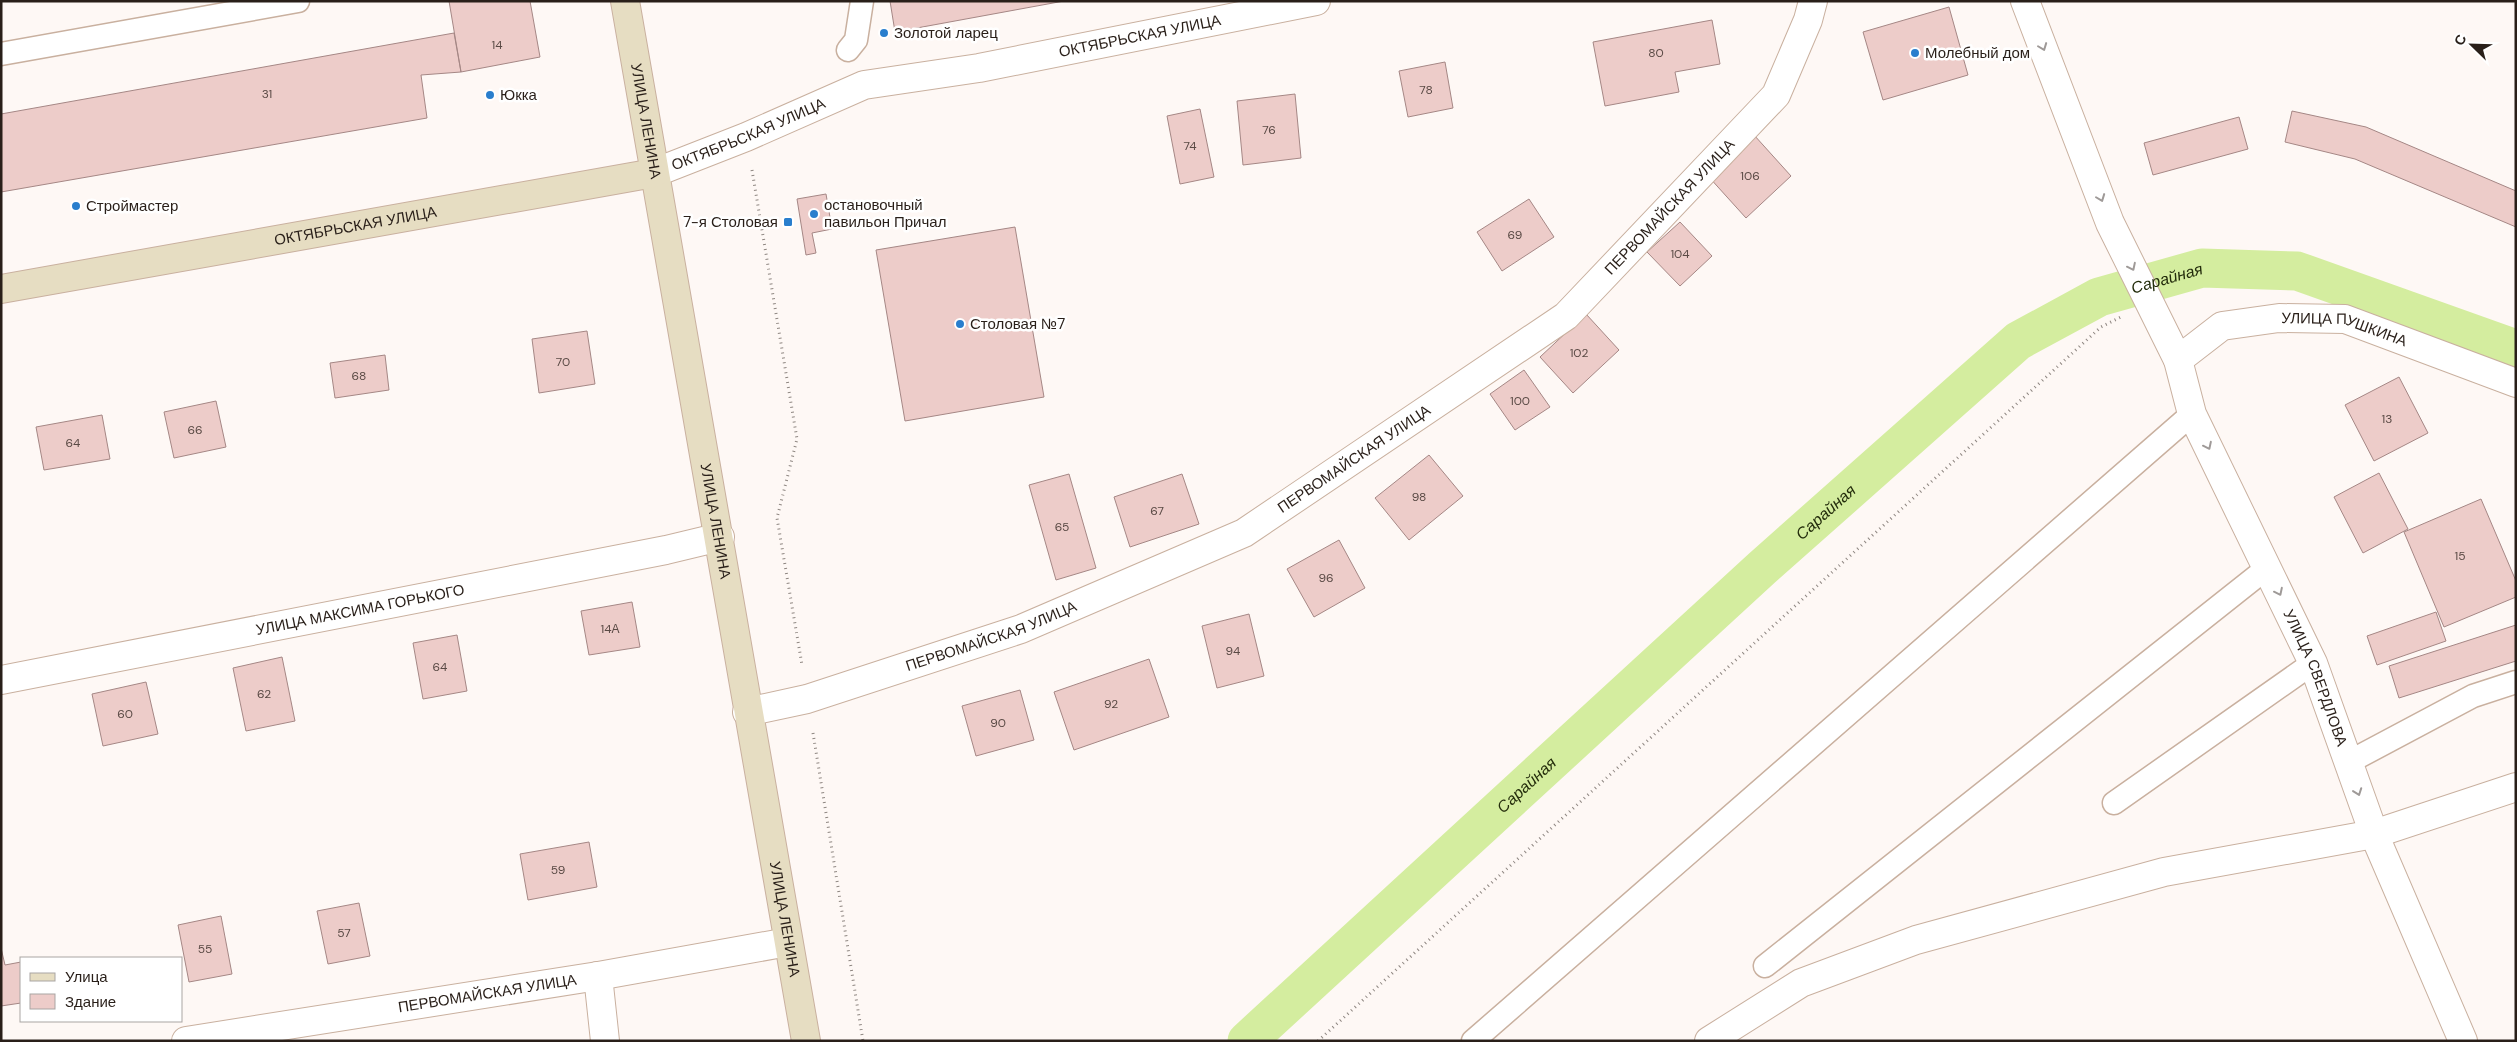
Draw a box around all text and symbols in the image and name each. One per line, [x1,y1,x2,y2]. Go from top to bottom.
street label: ОКТЯБРЬСКАЯ УЛИЦА [1057,10,1223,62]
north arrow [2447,20,2497,70]
place label: Золотой ларец [894,23,998,43]
marker: Золотой ларец [878,27,890,39]
text: С [2450,32,2470,48]
house number: 14 [491,37,503,53]
one-way arrow [2036,42,2047,51]
place label: Молебный дом [1925,43,2030,63]
house number: 80 [1648,45,1664,61]
marker: Молебный дом [1909,47,1921,59]
street label: УЛИЦА ЛЕНИНА [626,62,666,181]
house number: 78 [1419,82,1433,98]
place label: Юкка [500,85,538,105]
house number: 31 [262,86,272,102]
marker: Юкка [484,89,496,101]
street label: ОКТЯБРЬСКАЯ УЛИЦА [669,93,828,175]
house number: 76 [1262,122,1276,138]
street label: ПЕРВОМАЙСКАЯ УЛИЦА [1600,135,1739,279]
house number: 74 [1184,138,1196,154]
house number: 106 [1740,168,1760,184]
one-way arrow [2095,193,2105,202]
place label: остановочный павильон Причал [824,195,946,232]
place label: Строймастер [86,196,178,216]
marker: Строймастер [70,200,82,212]
street label: ОКТЯБРЬСКАЯ УЛИЦА [273,202,438,250]
marker: остановочный павильон Причал [808,208,820,220]
place label: 7-я Столовая [683,212,778,232]
marker: 7-я Столовая [782,216,794,228]
house number: 69 [1508,227,1522,243]
house number: 104 [1670,246,1690,262]
water label: Сарайная [2129,258,2206,298]
one-way arrow [2126,262,2136,271]
street label: УЛИЦА ПУШКИНА [2281,308,2410,351]
place label: Столовая №7 [970,314,1065,334]
marker: Столовая №7 [954,318,966,330]
house number: 102 [1570,345,1588,361]
house number: 70 [556,354,570,370]
house number: 68 [352,368,366,384]
house number: 100 [1510,393,1530,409]
street label: ПЕРВОМАЙСКАЯ УЛИЦА [1274,400,1434,518]
house number: 13 [2382,411,2392,427]
house number: 66 [187,422,203,438]
house number: 64 [66,435,80,451]
one-way arrow [2202,441,2212,450]
street label: УЛИЦА ЛЕНИНА [696,462,735,581]
water label: Сарайная [1791,480,1861,544]
house number: 98 [1412,489,1426,505]
house number: 67 [1150,503,1164,519]
house number: 65 [1055,519,1069,535]
house number: 15 [2454,548,2466,564]
house number: 96 [1318,570,1334,586]
street label: УЛИЦА МАКСИМА ГОРЬКОГО [254,580,466,640]
one-way arrow [2272,587,2283,596]
street label: ПЕРВОМАЙСКАЯ УЛИЦА [903,596,1080,676]
street label: УЛИЦА СВЕРДЛОВА [2279,606,2352,749]
house number: 14А [600,621,620,637]
house number: 94 [1226,643,1240,659]
house number: 64 [433,659,447,675]
house number: 62 [257,686,271,702]
house number: 92 [1104,696,1118,712]
house number: 60 [117,706,133,722]
house number: 90 [990,715,1006,731]
water label: Сарайная [1492,752,1561,818]
one-way arrow [2352,787,2362,795]
street label: УЛИЦА ЛЕНИНА [765,860,805,979]
house number: 59 [551,862,565,878]
house number: 57 [337,925,351,941]
house number: 55 [198,941,212,957]
legend [20,957,182,1022]
text: Улица [65,967,108,987]
street label: ПЕРВОМАЙСКАЯ УЛИЦА [397,970,578,1017]
text: Здание [65,992,116,1012]

